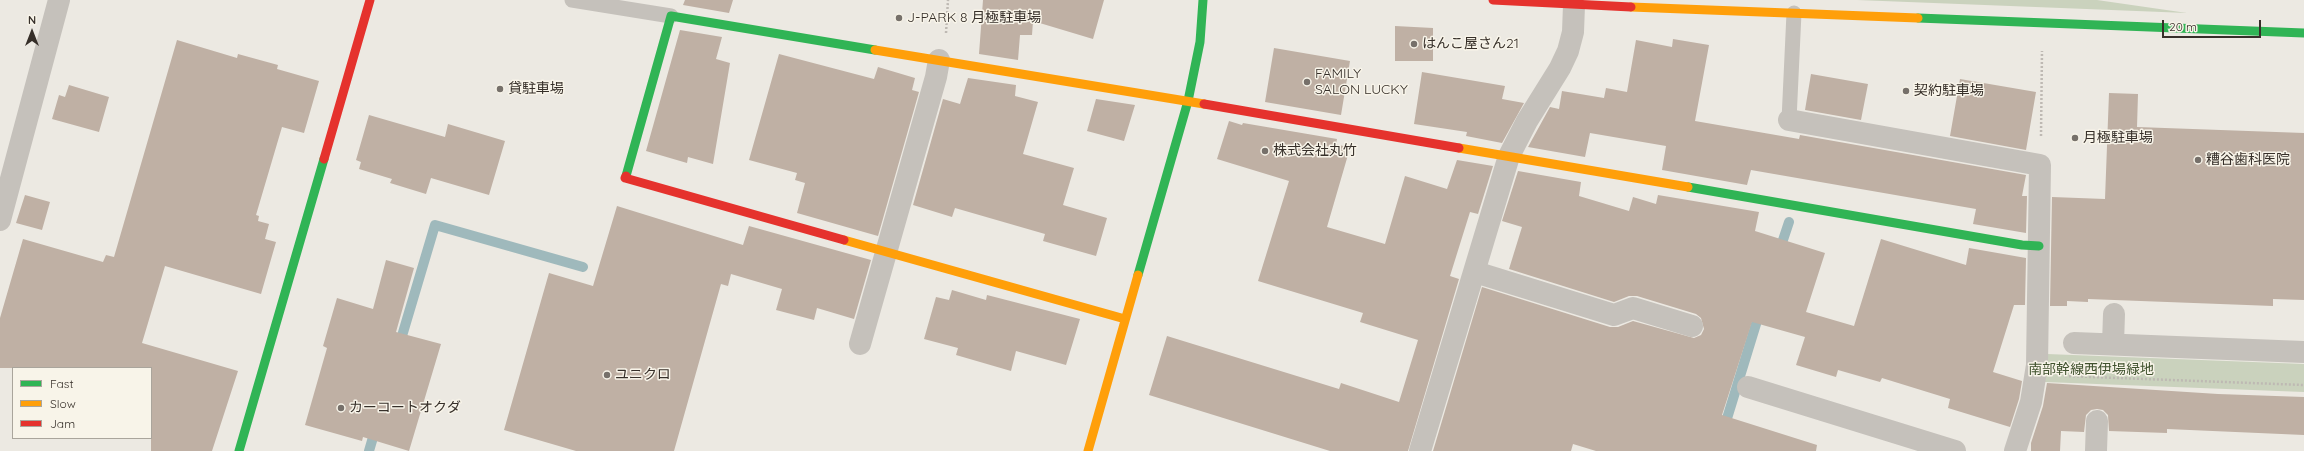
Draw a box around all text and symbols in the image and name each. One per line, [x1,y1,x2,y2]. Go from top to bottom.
place label: J-PARK 8 月極駐車場 [907,10,1041,26]
north arrow [12,12,52,52]
scale bar [2164,12,2263,38]
text: N [28,13,36,27]
marker: J-PARK 8 月極駐車場 [894,13,904,23]
text: 20 m [2169,19,2197,34]
place label: はんこ屋さん21 [1422,36,1519,52]
marker: はんこ屋さん21 [1409,39,1419,49]
place label: FAMILY SALON LUCKY [1315,66,1408,98]
marker: FAMILY SALON LUCKY [1302,77,1312,87]
place label: 貸駐車場 [508,81,564,97]
place label: 契約駐車場 [1914,83,1984,99]
marker: 貸駐車場 [495,84,505,94]
marker: 契約駐車場 [1901,86,1911,96]
place label: 月極駐車場 [2083,130,2153,146]
marker: 月極駐車場 [2070,133,2080,143]
place label: 株式会社丸竹 [1273,143,1357,159]
marker: 株式会社丸竹 [1260,146,1270,156]
place label: 糟谷歯科医院 [2206,152,2290,168]
marker: 糟谷歯科医院 [2193,155,2203,165]
park label: 南部幹線西伊場緑地 [2028,362,2154,378]
legend [12,367,152,439]
place label: ユニクロ [615,367,671,383]
marker: ユニクロ [602,370,612,380]
text: Fast [50,376,74,391]
text: Slow [50,396,76,411]
place label: カーコートオクダ [349,400,461,416]
marker: カーコートオクダ [336,403,346,413]
text: Jam [50,416,75,431]

